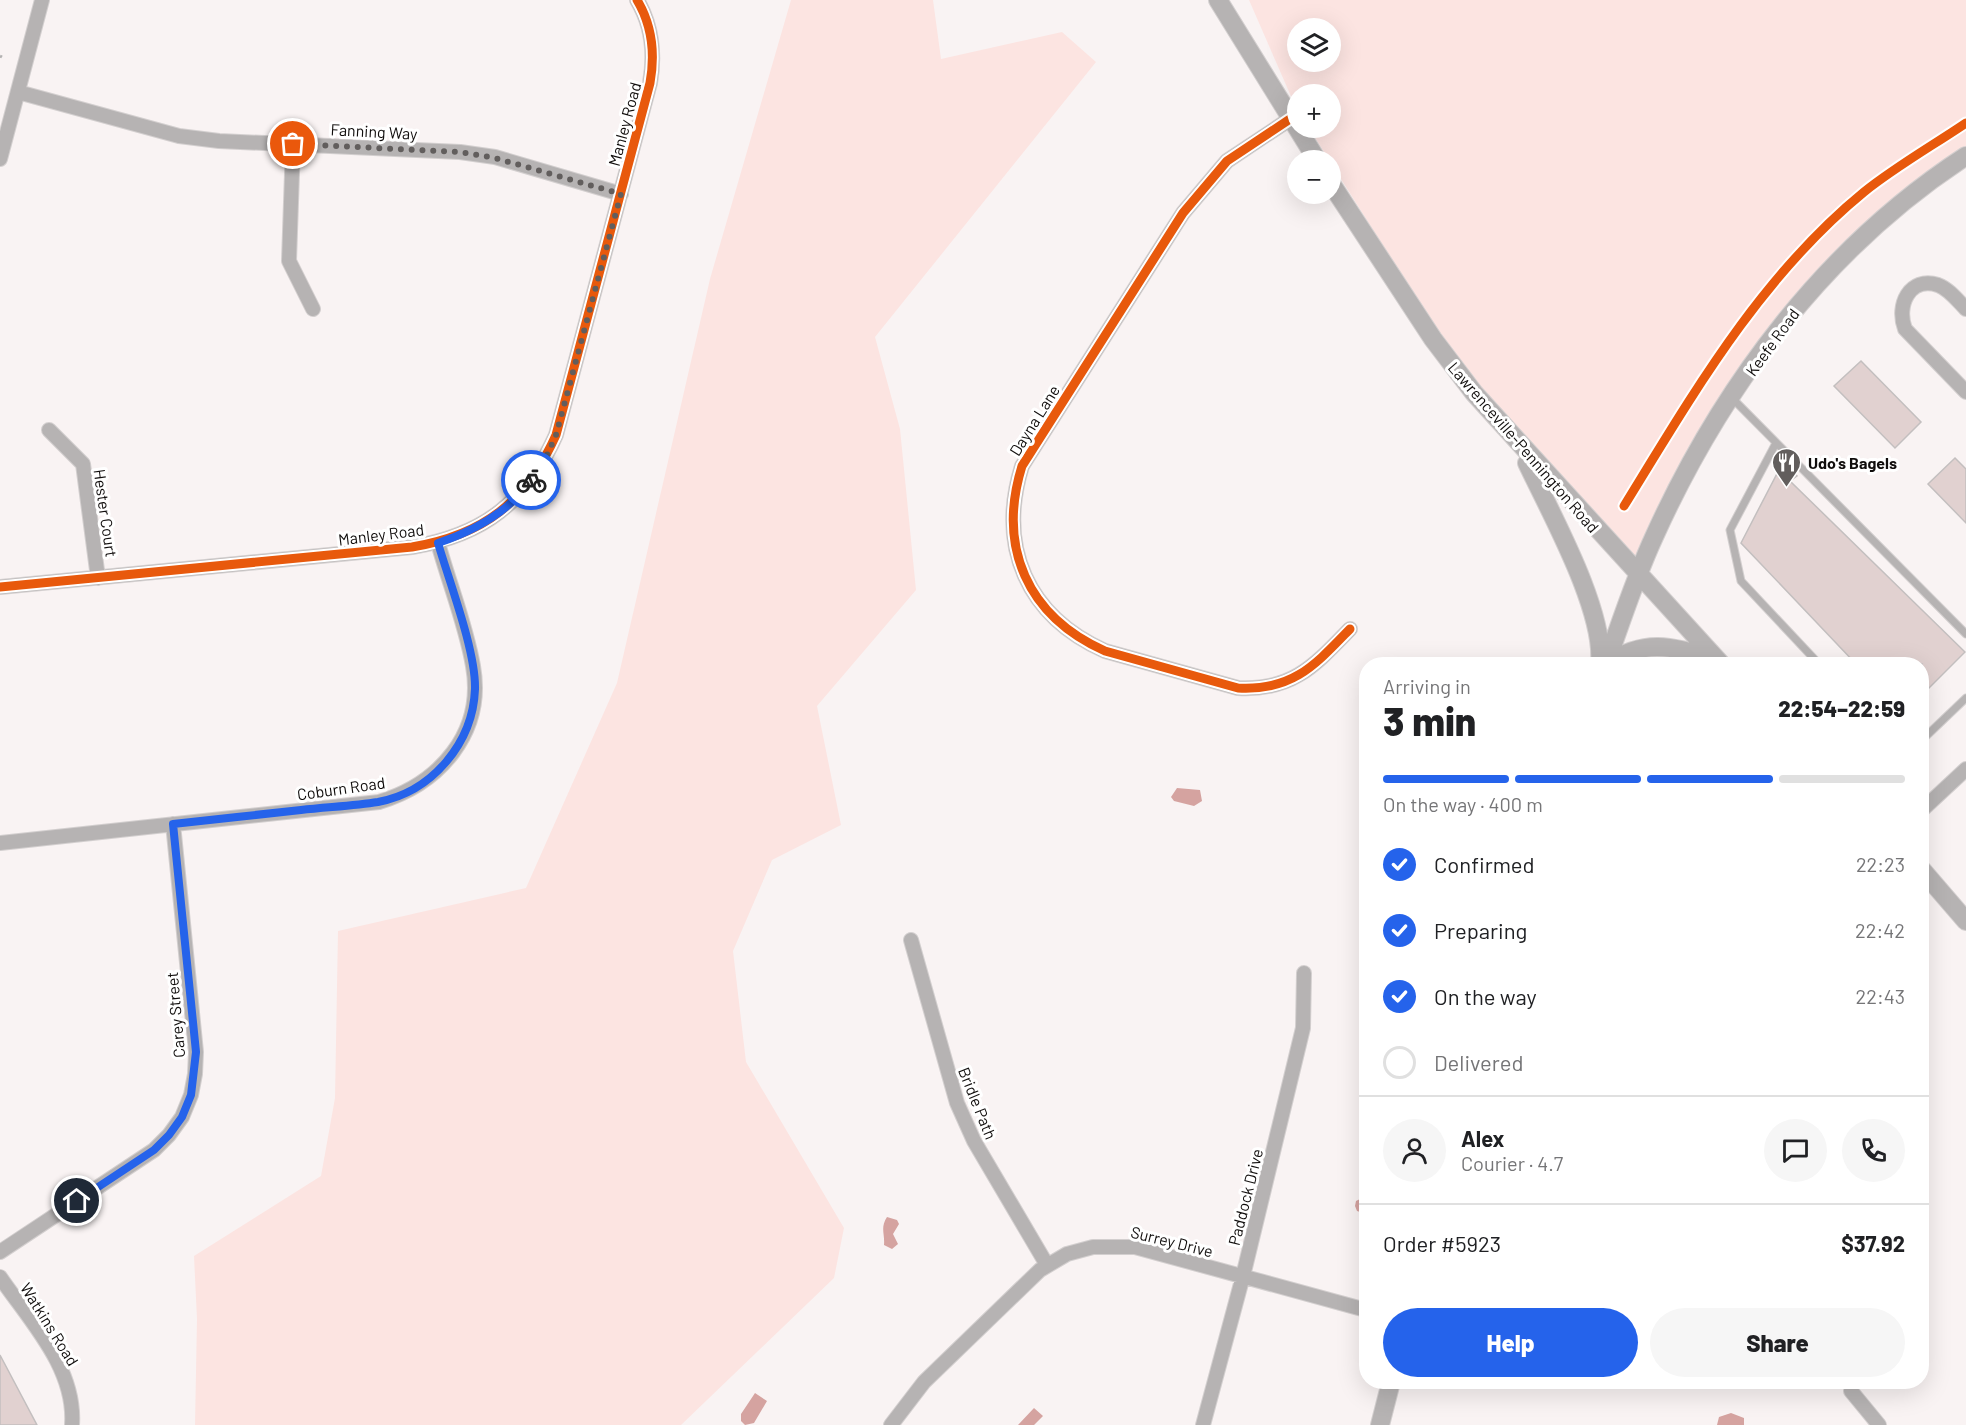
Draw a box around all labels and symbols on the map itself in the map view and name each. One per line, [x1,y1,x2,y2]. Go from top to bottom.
street label: Manley Road [604,80,644,168]
pin [267,118,318,169]
street label: Fanning Way [330,119,419,143]
street label: Keefe Road [1741,305,1803,379]
street label: Lawrenceville-Pennington Road [1445,358,1603,536]
street label: Dayna Lane [1005,381,1063,459]
restaurant icon: Udo's Bagels [1771,446,1803,488]
courier [501,450,561,510]
place label: Udo's Bagels [1808,453,1897,472]
street label: Hester Court [90,468,122,558]
street label: Manley Road [337,519,425,549]
street label: Coburn Road [296,772,386,804]
street label: Carey Street [162,971,188,1059]
street label: Bridle Path [955,1064,1001,1142]
street label: Paddock Drive [1224,1147,1266,1247]
pin [51,1175,102,1226]
street label: Surrey Drive [1129,1222,1215,1260]
street label: Watkins Road [17,1279,83,1369]

